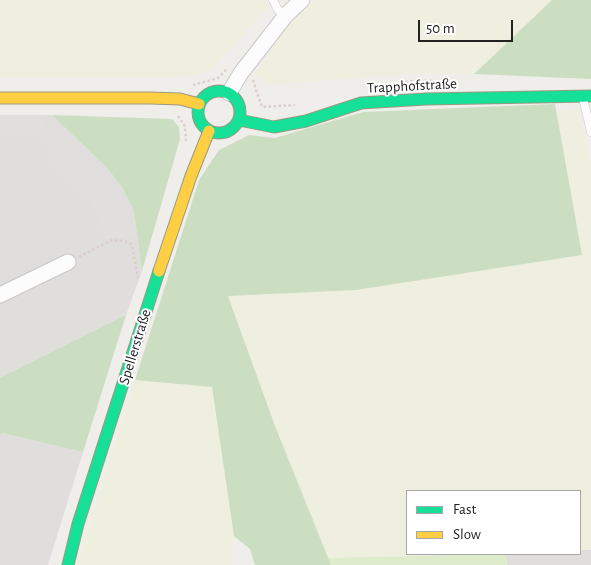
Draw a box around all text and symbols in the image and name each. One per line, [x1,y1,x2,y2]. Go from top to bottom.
scale bar [421,10,516,42]
text: 50 m [426,21,455,36]
street label: Trapphofstraße [367,75,457,97]
street label: Spellerstraße [115,307,155,387]
legend [406,490,581,555]
text: Fast [453,502,476,517]
text: Slow [453,527,481,542]

